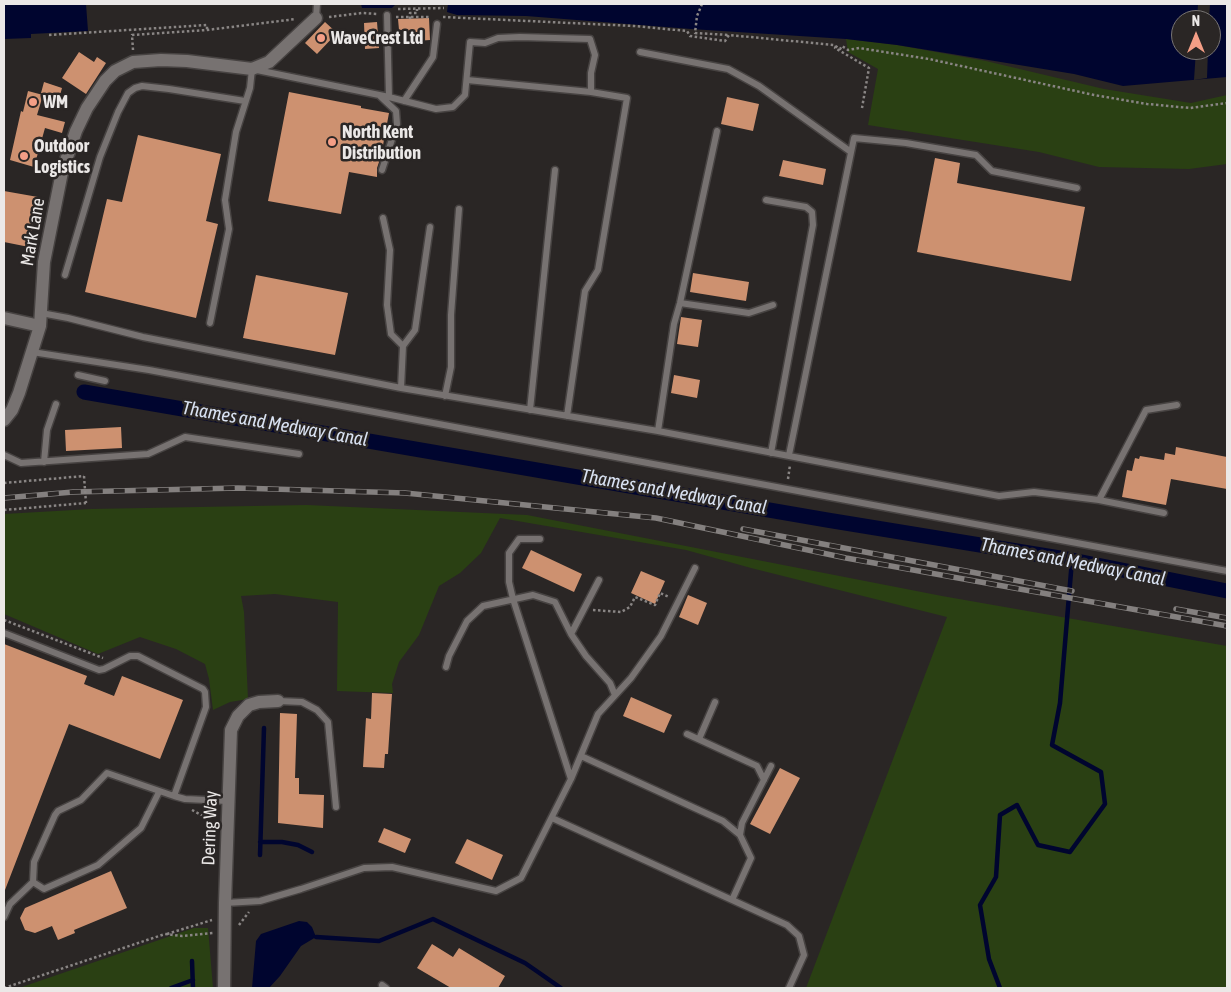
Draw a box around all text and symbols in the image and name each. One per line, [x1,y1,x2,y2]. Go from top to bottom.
north arrow [1171,10,1221,60]
text: N [1192,13,1200,29]
place label: WaveCrest Ltd [331,27,423,49]
marker: WaveCrest Ltd [315,32,327,44]
place label: WM [43,91,68,113]
marker: WM [27,96,39,108]
place label: North Kent Distribution [342,121,421,163]
place label: Outdoor Logistics [34,135,90,178]
marker: North Kent Distribution [326,136,338,148]
marker: Outdoor Logistics [18,150,30,162]
street label: Mark Lane [16,196,50,268]
water label: Thames and Medway Canal [180,396,370,452]
water label: Thames and Medway Canal [579,464,769,520]
water label: Thames and Medway Canal [978,533,1168,591]
street label: Dering Way [198,790,222,866]

